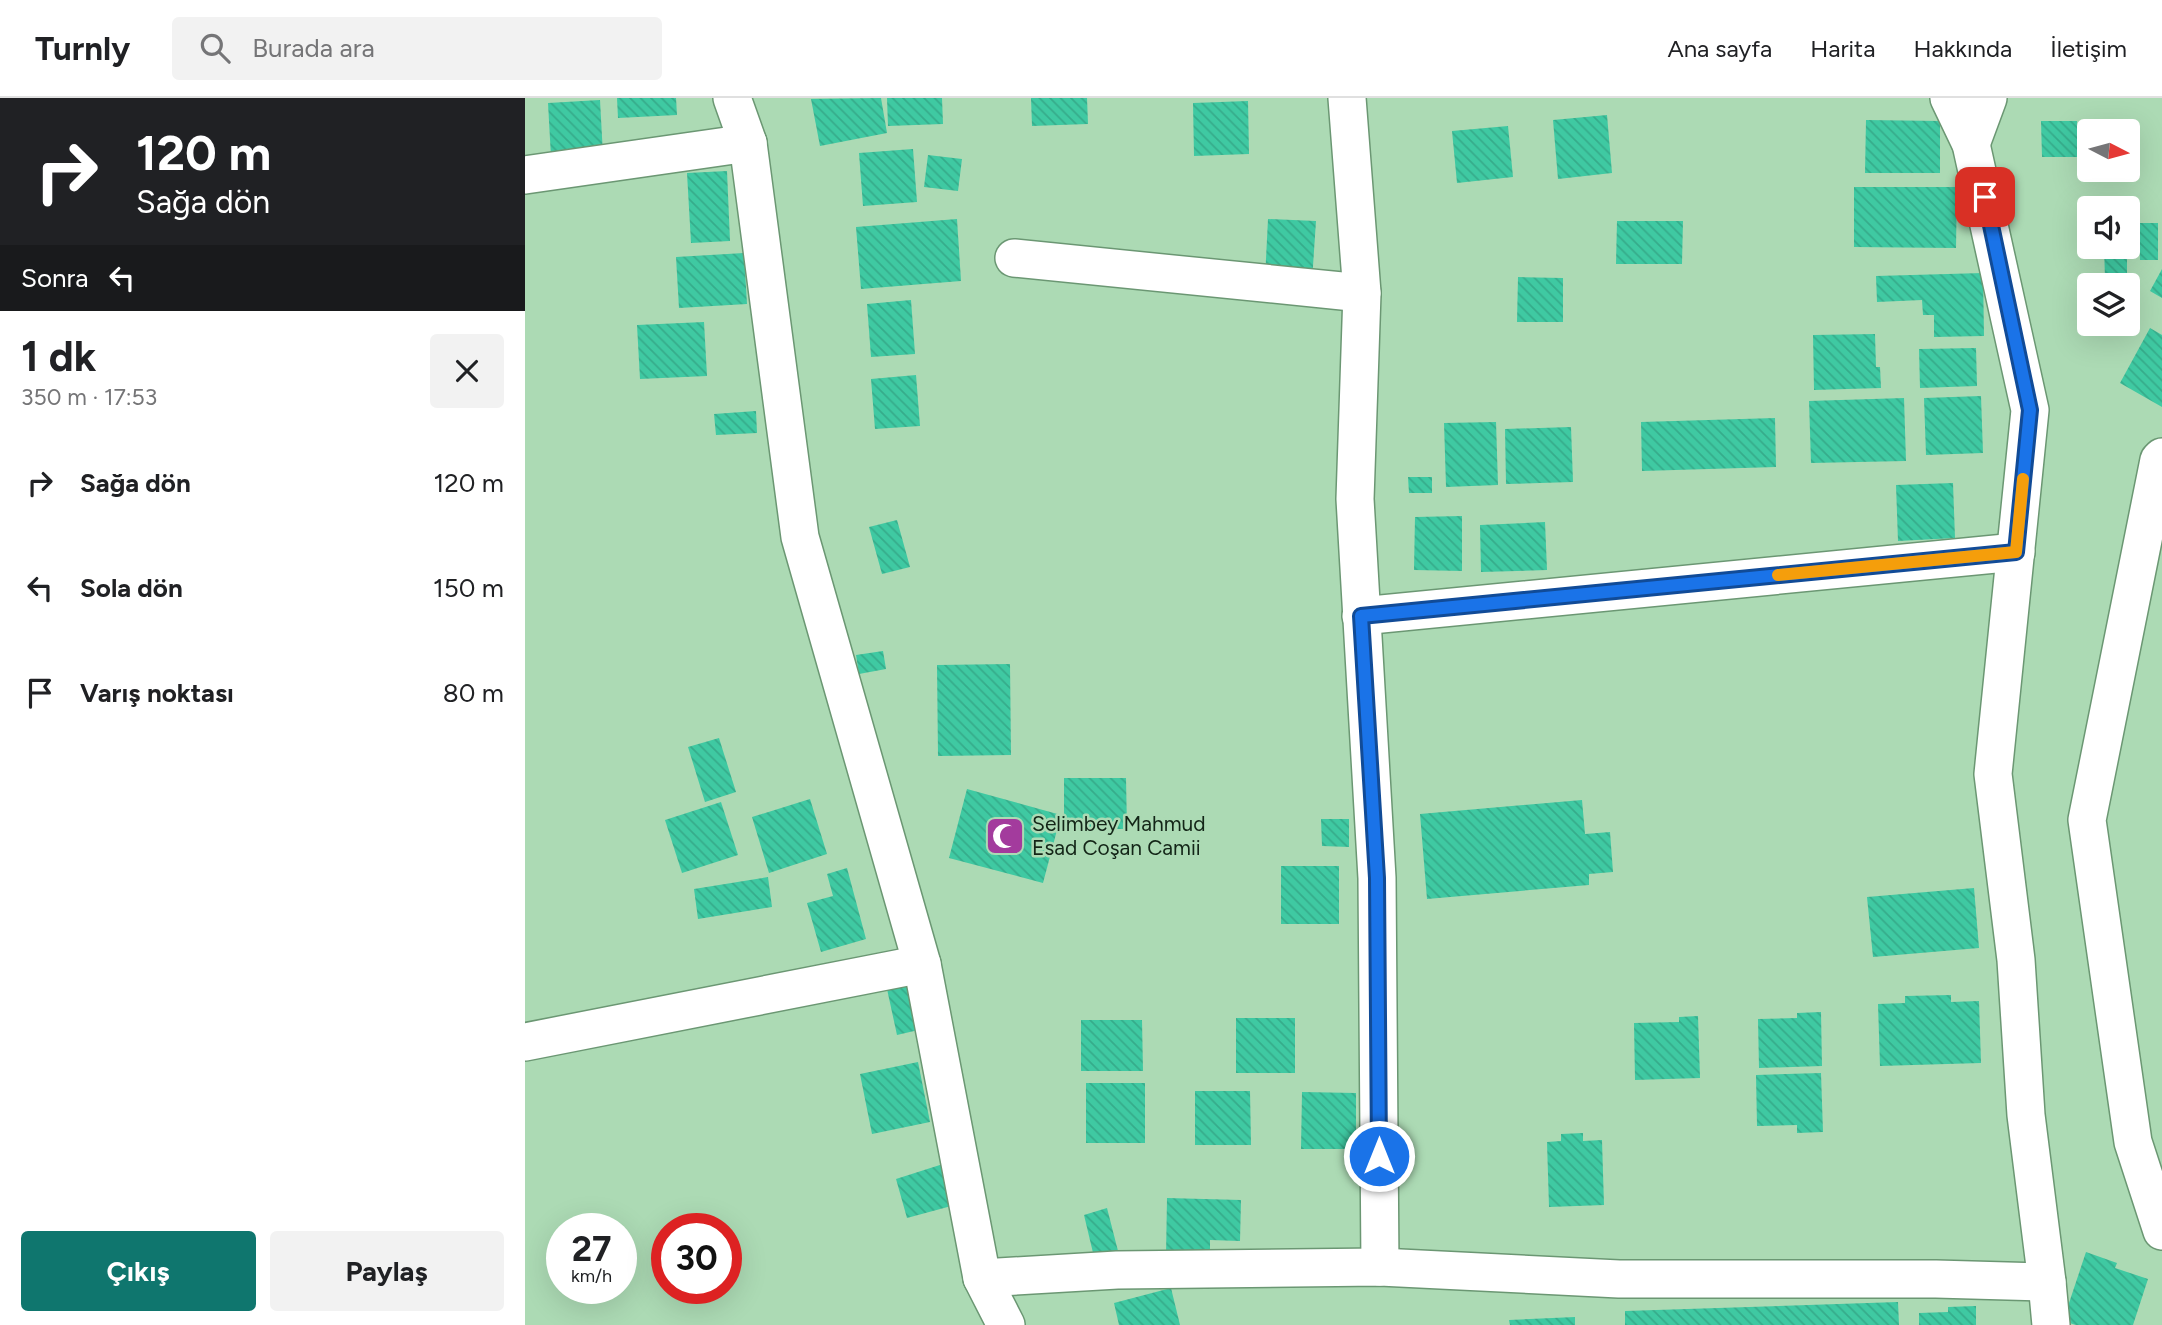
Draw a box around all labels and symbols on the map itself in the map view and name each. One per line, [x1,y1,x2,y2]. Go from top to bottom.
north arrow [2077,119,2140,182]
pin [1955,167,2015,227]
place label: Selimbey Mahmud Esad Coşan Camii [1032,811,1206,860]
mosque icon: Selimbey Mahmud Esad Coşan Camii [984,815,1026,857]
position arrow [1342,1119,1416,1193]
speed limit sign: 30 [651,1213,742,1304]

